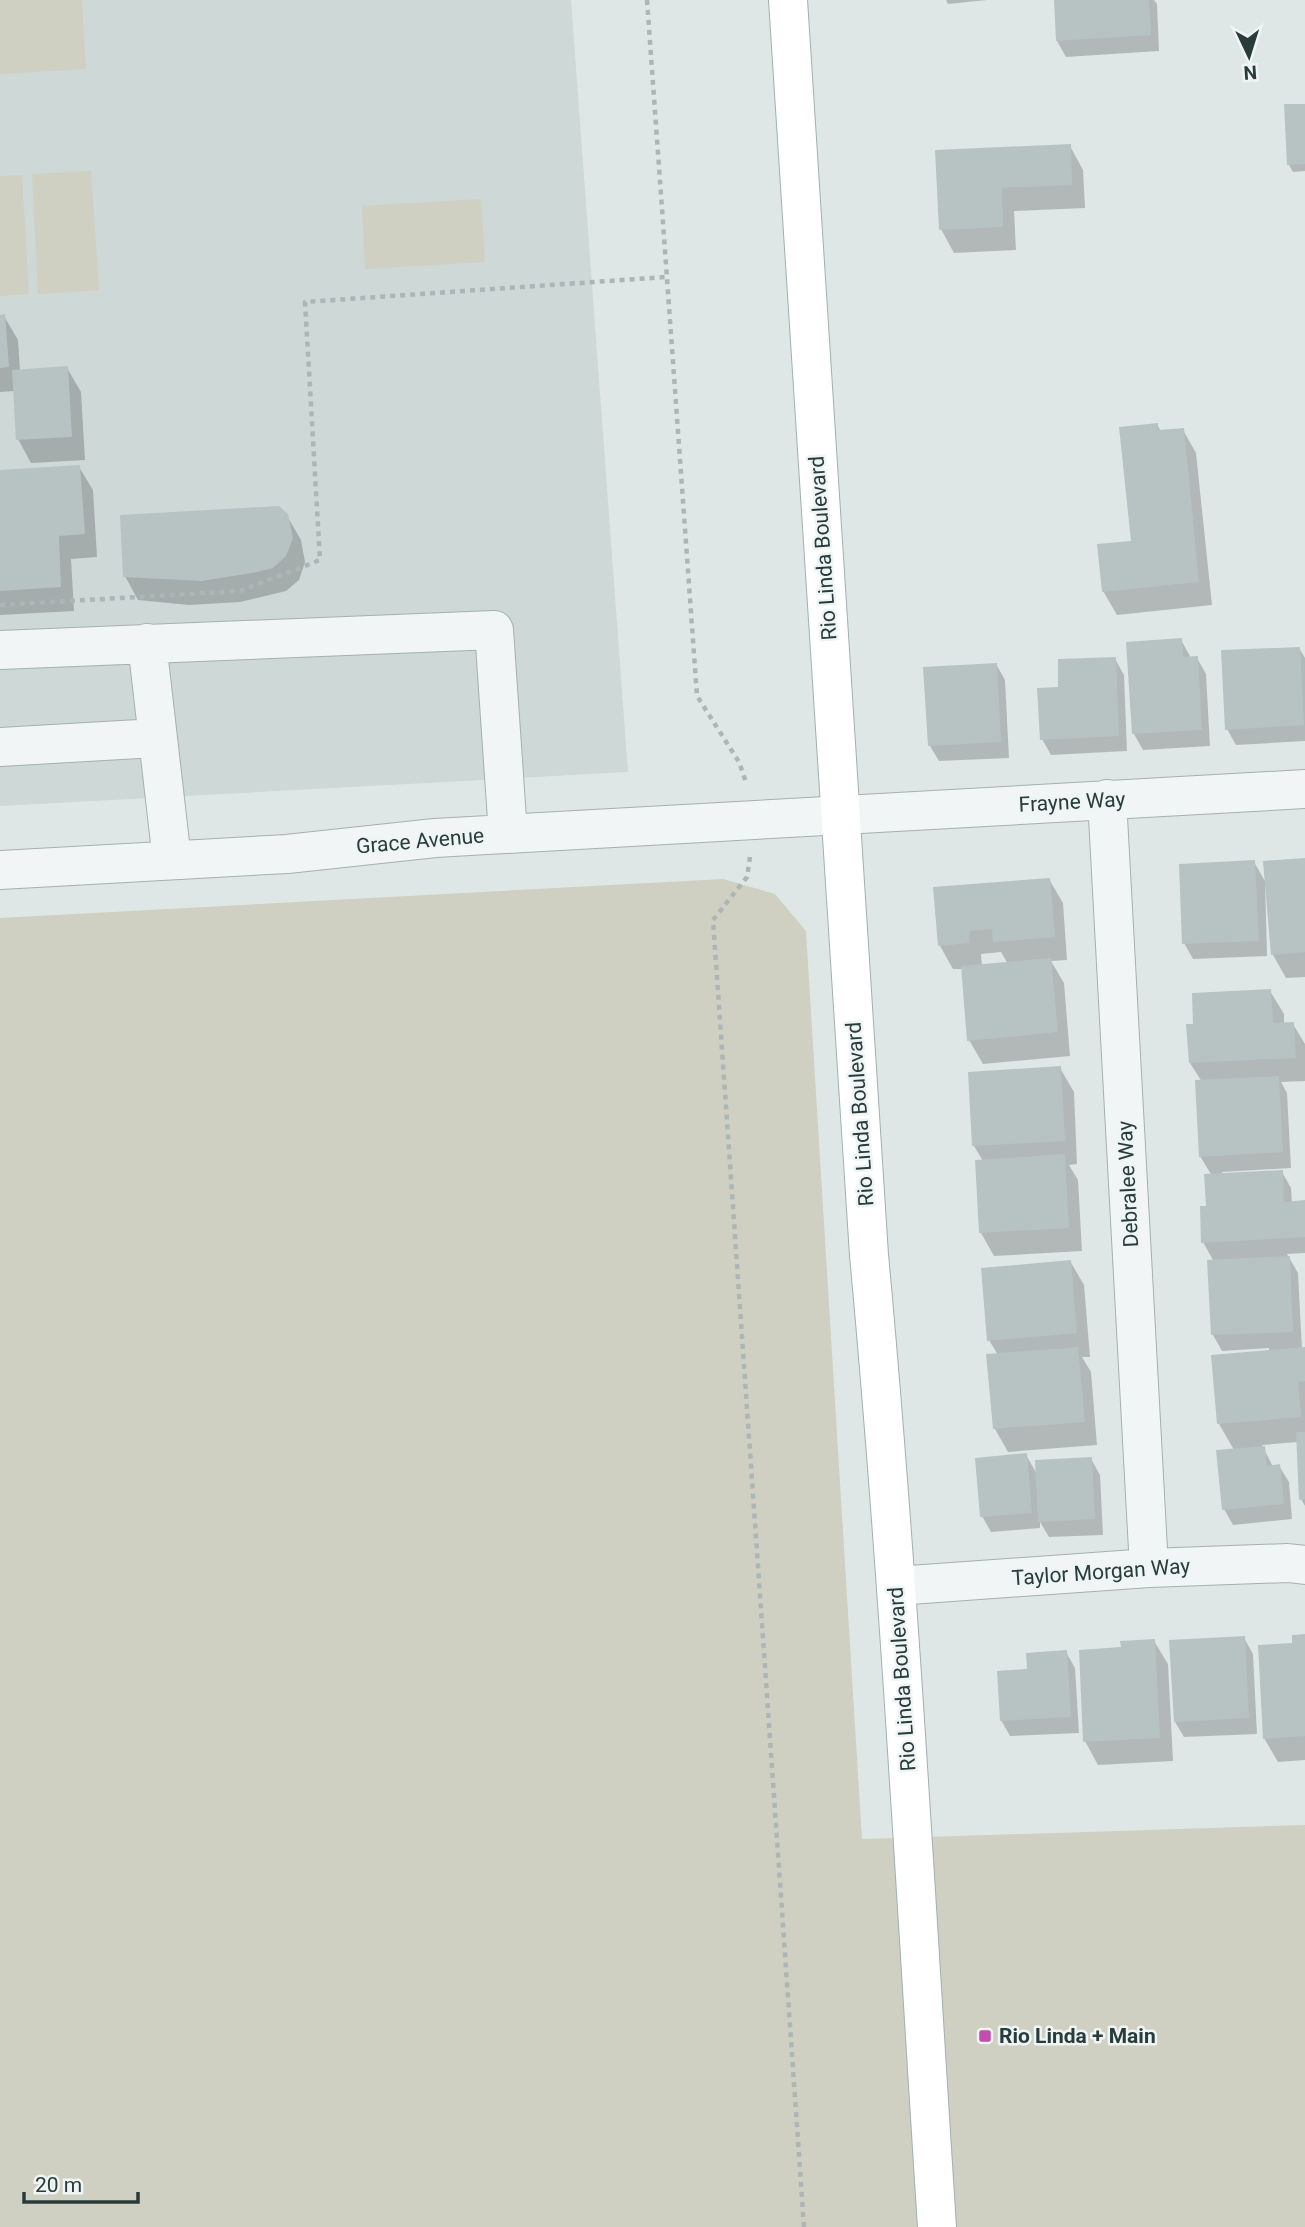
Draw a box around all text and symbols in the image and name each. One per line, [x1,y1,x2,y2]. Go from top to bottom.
north arrow [1214,21,1284,91]
text: N [1243,61,1258,84]
street label: Rio Linda Boulevard [805,455,841,641]
street label: Frayne Way [1018,787,1126,817]
street label: Grace Avenue [355,823,485,859]
street label: Rio Linda Boulevard [842,1021,878,1207]
street label: Debralee Way [1113,1120,1143,1248]
street label: Taylor Morgan Way [1011,1554,1191,1590]
street label: Rio Linda Boulevard [884,1586,920,1772]
place label: Rio Linda + Main [999,2024,1156,2048]
marker: Rio Linda + Main [977,2028,993,2044]
scale bar [24,2160,138,2204]
text: 20 m [35,2173,82,2197]

